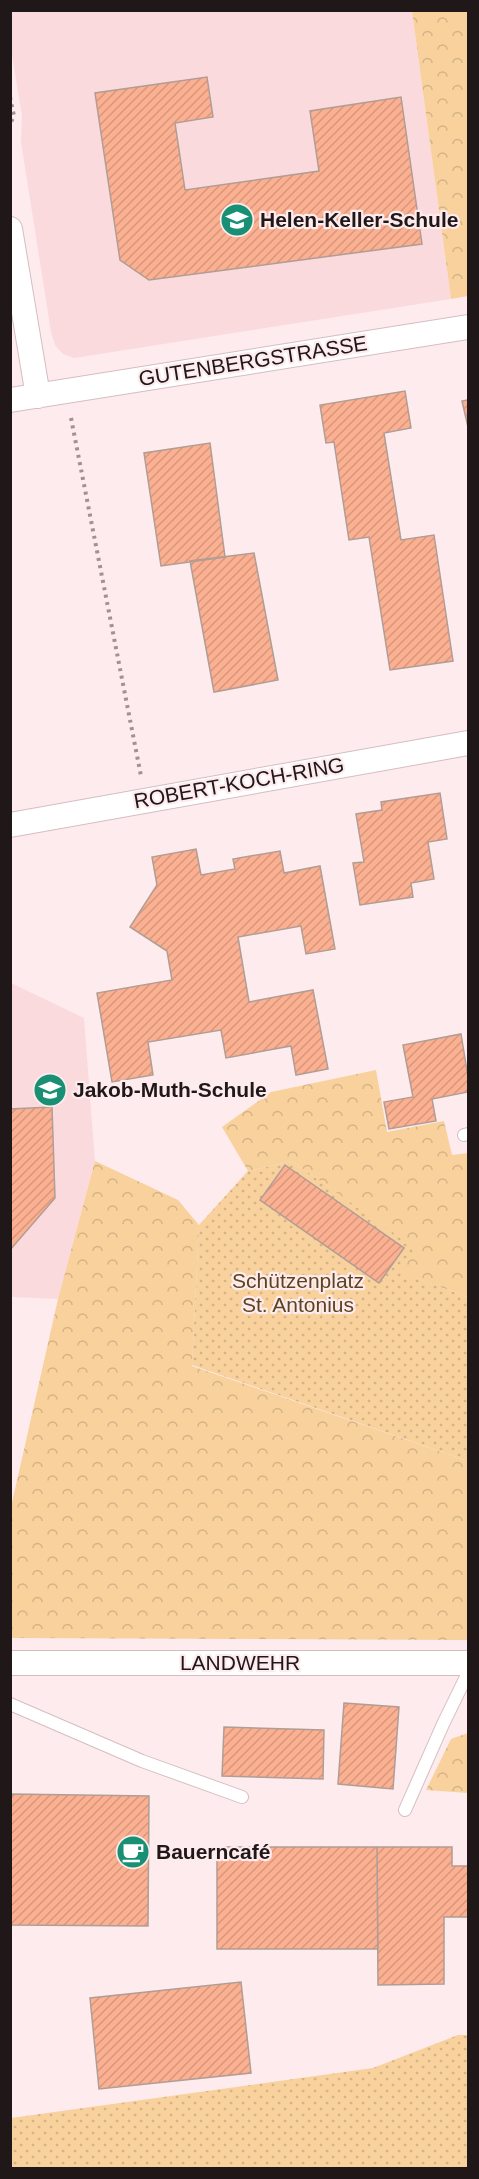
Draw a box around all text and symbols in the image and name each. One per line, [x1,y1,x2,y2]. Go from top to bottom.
school or university icon: Helen-Keller-Schule [219,202,255,238]
place label: Helen-Keller-Schule [260,208,458,231]
street label: GUTENBERGSTRASSE [137,331,369,390]
street label: ROBERT-KOCH-RING [132,753,346,812]
school or university icon: Jakob-Muth-Schule [32,1072,68,1108]
place label: Jakob-Muth-Schule [73,1078,267,1101]
park label: Schützenplatz St. Antonius [232,1269,364,1316]
street label: LANDWEHR [180,1651,300,1674]
cafe icon: Bauerncafé [115,1834,151,1870]
place label: Bauerncafé [156,1840,270,1863]

